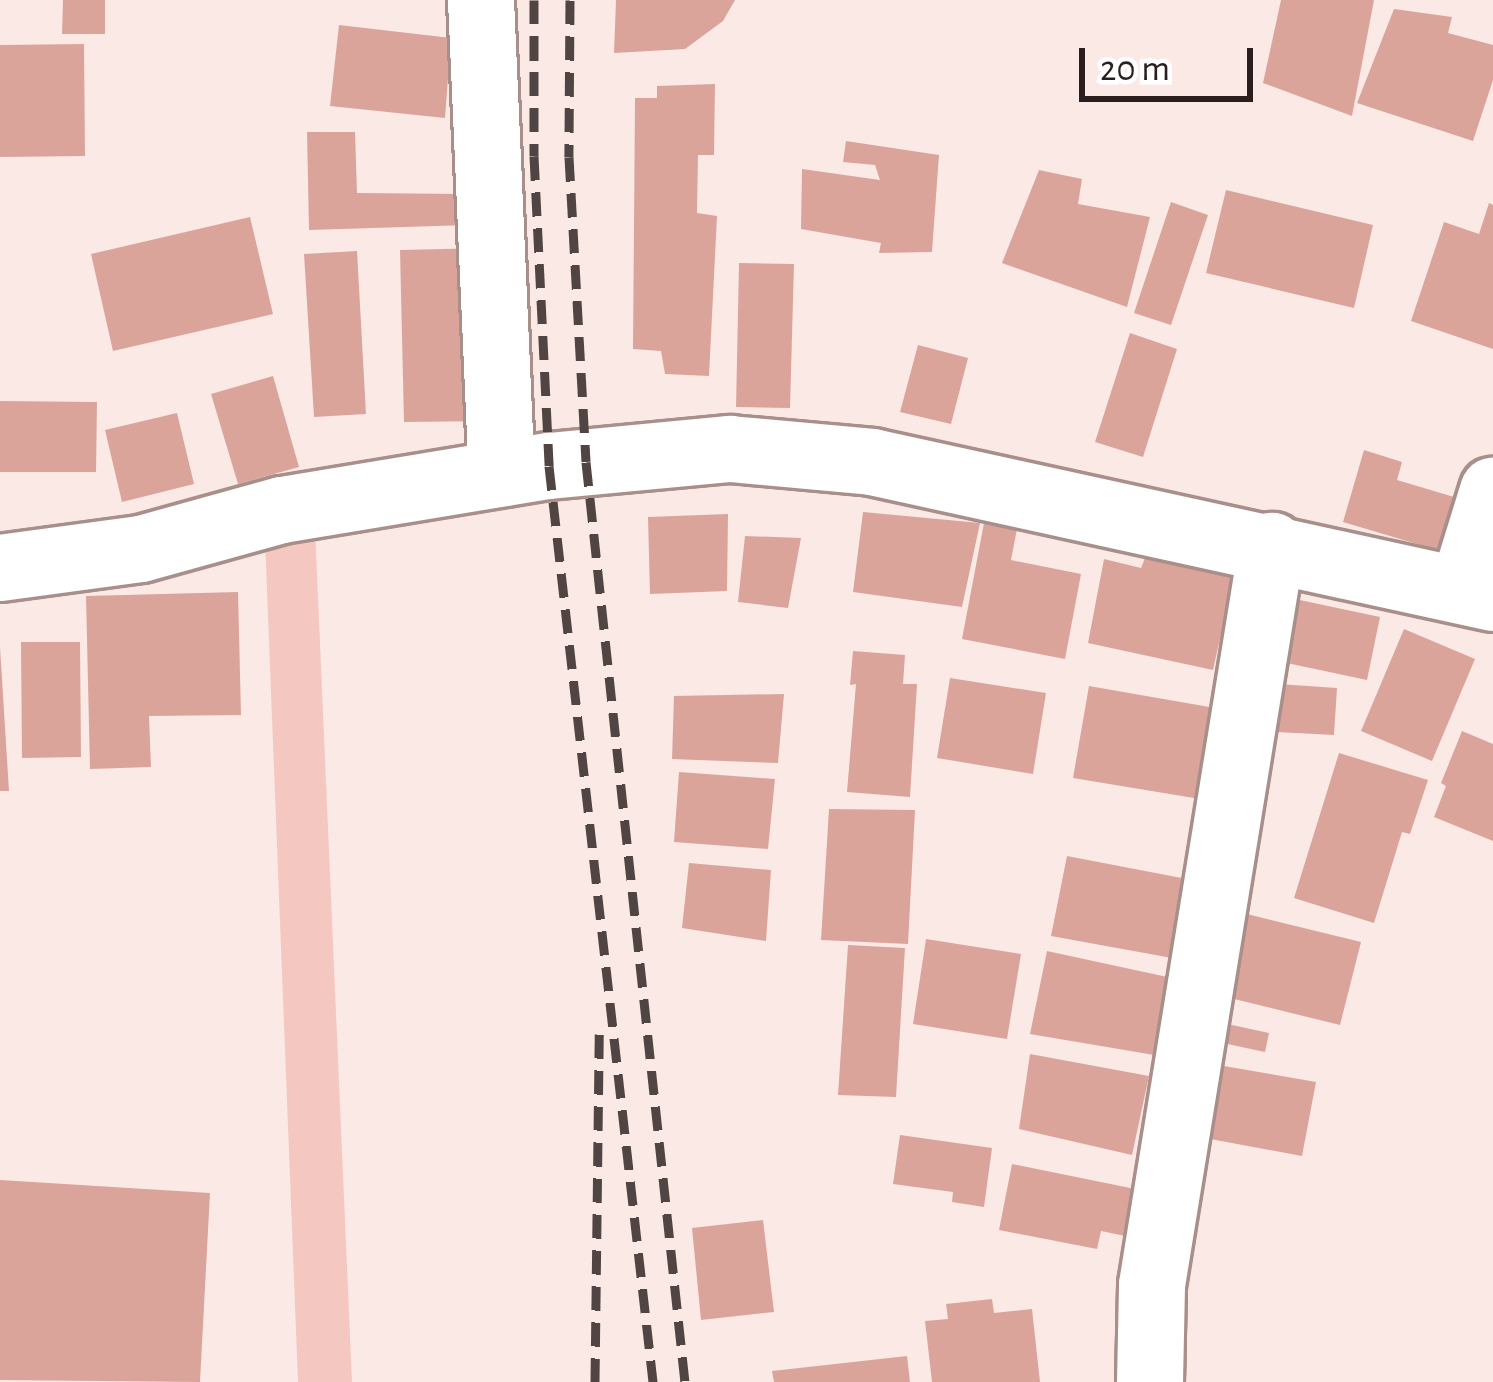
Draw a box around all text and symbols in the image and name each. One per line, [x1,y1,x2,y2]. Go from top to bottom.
scale bar [1085,24,1259,98]
text: 20 m [1100,51,1170,87]

